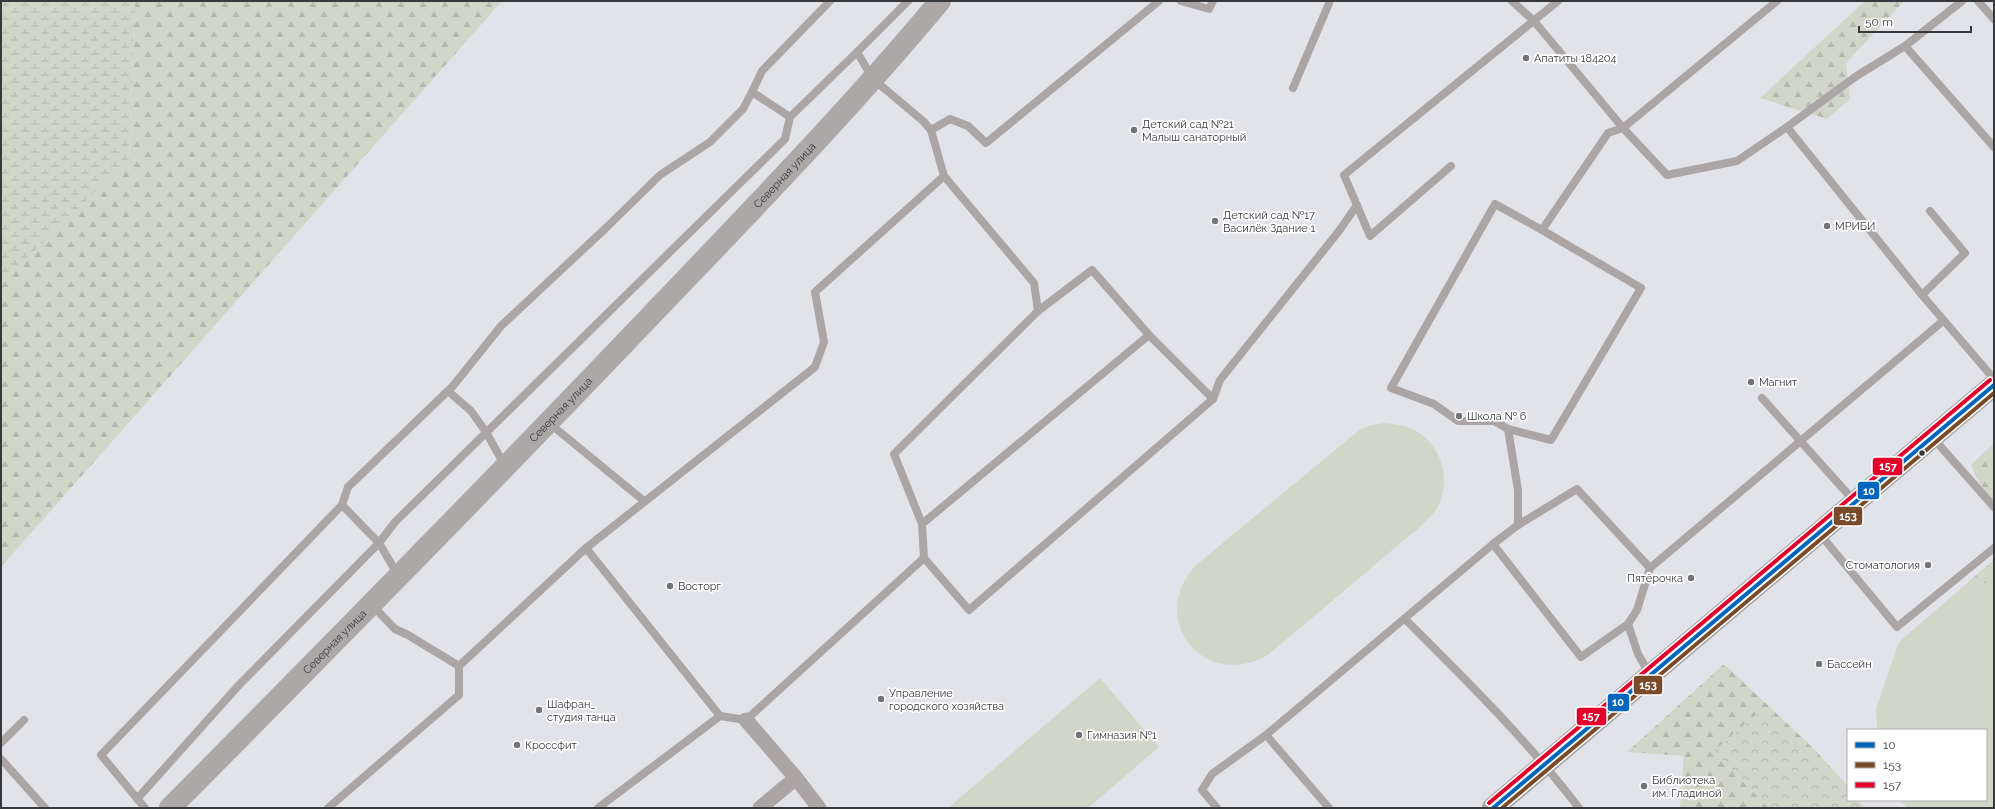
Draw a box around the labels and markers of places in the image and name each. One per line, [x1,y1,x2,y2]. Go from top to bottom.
place label: Апатиты 184204 [1534,52,1617,65]
marker: Апатиты 184204 [1521,53,1531,63]
place label: Детский сад №21 Малыш санаторный [1142,118,1246,144]
marker: Детский сад №21 Малыш санаторный [1129,125,1139,135]
place label: Детский сад №17 Василёк Здание 1 [1223,209,1316,235]
marker: Детский сад №17 Василёк Здание 1 [1210,216,1220,226]
place label: МРИБИ [1835,220,1875,233]
marker: МРИБИ [1822,221,1832,231]
place label: Магнит [1759,376,1798,389]
marker: Магнит [1746,377,1756,387]
place label: Школа № 6 [1467,410,1527,423]
marker: Школа № 6 [1454,411,1464,421]
unlabelled marker [1917,448,1927,458]
place label: Стоматология [1846,559,1920,572]
marker: Стоматология [1923,560,1933,570]
place label: Пятёрочка [1627,572,1683,585]
marker: Пятёрочка [1686,573,1696,583]
place label: Восторг [678,580,721,593]
marker: Восторг [665,581,675,591]
place label: Бассейн [1827,658,1872,671]
marker: Бассейн [1814,659,1824,669]
place label: Управление городского хозяйства [889,687,1004,713]
marker: Управление городского хозяйства [876,694,886,704]
place label: Шафран_ студия танца [547,698,616,724]
marker: Шафран_ студия танца [534,705,544,715]
place label: Гимназия №1 [1087,729,1157,742]
marker: Гимназия №1 [1074,730,1084,740]
place label: Кроссфит [525,739,577,752]
marker: Кроссфит [512,740,522,750]
place label: Библиотека им. Гладиной [1652,774,1721,800]
marker: Библиотека им. Гладиной [1639,781,1649,791]

